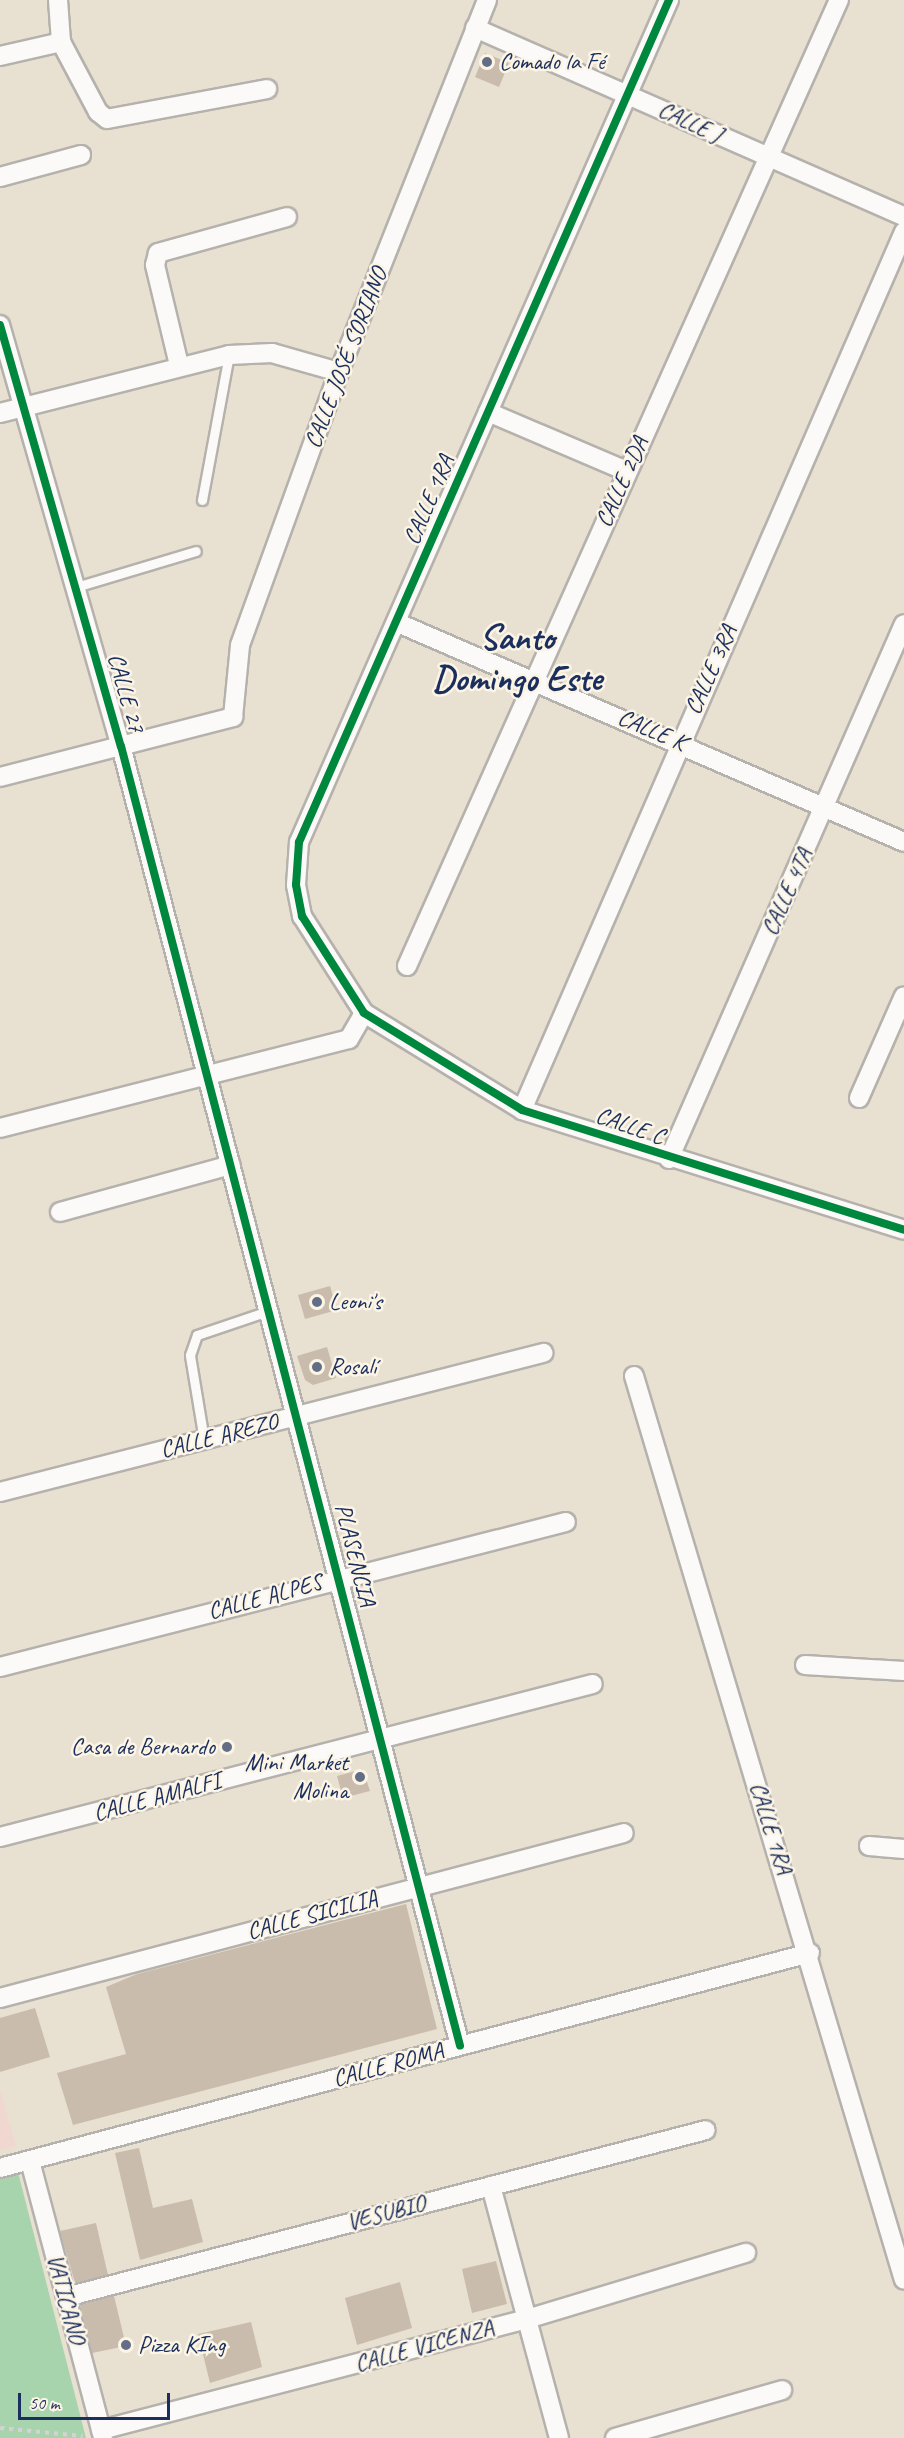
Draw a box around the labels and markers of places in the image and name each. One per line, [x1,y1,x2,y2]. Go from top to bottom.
place label: Comado la Fé [499,48,605,76]
marker: Comado la Fé [480,55,494,69]
place label: Leoni's [329,1288,382,1316]
marker: Leoni's [310,1295,324,1309]
place label: Rosalí [329,1353,376,1381]
marker: Rosalí [310,1360,324,1374]
place label: Casa de Bernardo [71,1733,215,1761]
marker: Casa de Bernardo [220,1740,234,1754]
place label: Mini Market Molina [244,1749,348,1805]
marker: Mini Market Molina [353,1770,367,1784]
place label: Pizza KIng [138,2331,225,2359]
marker: Pizza KIng [119,2338,133,2352]

